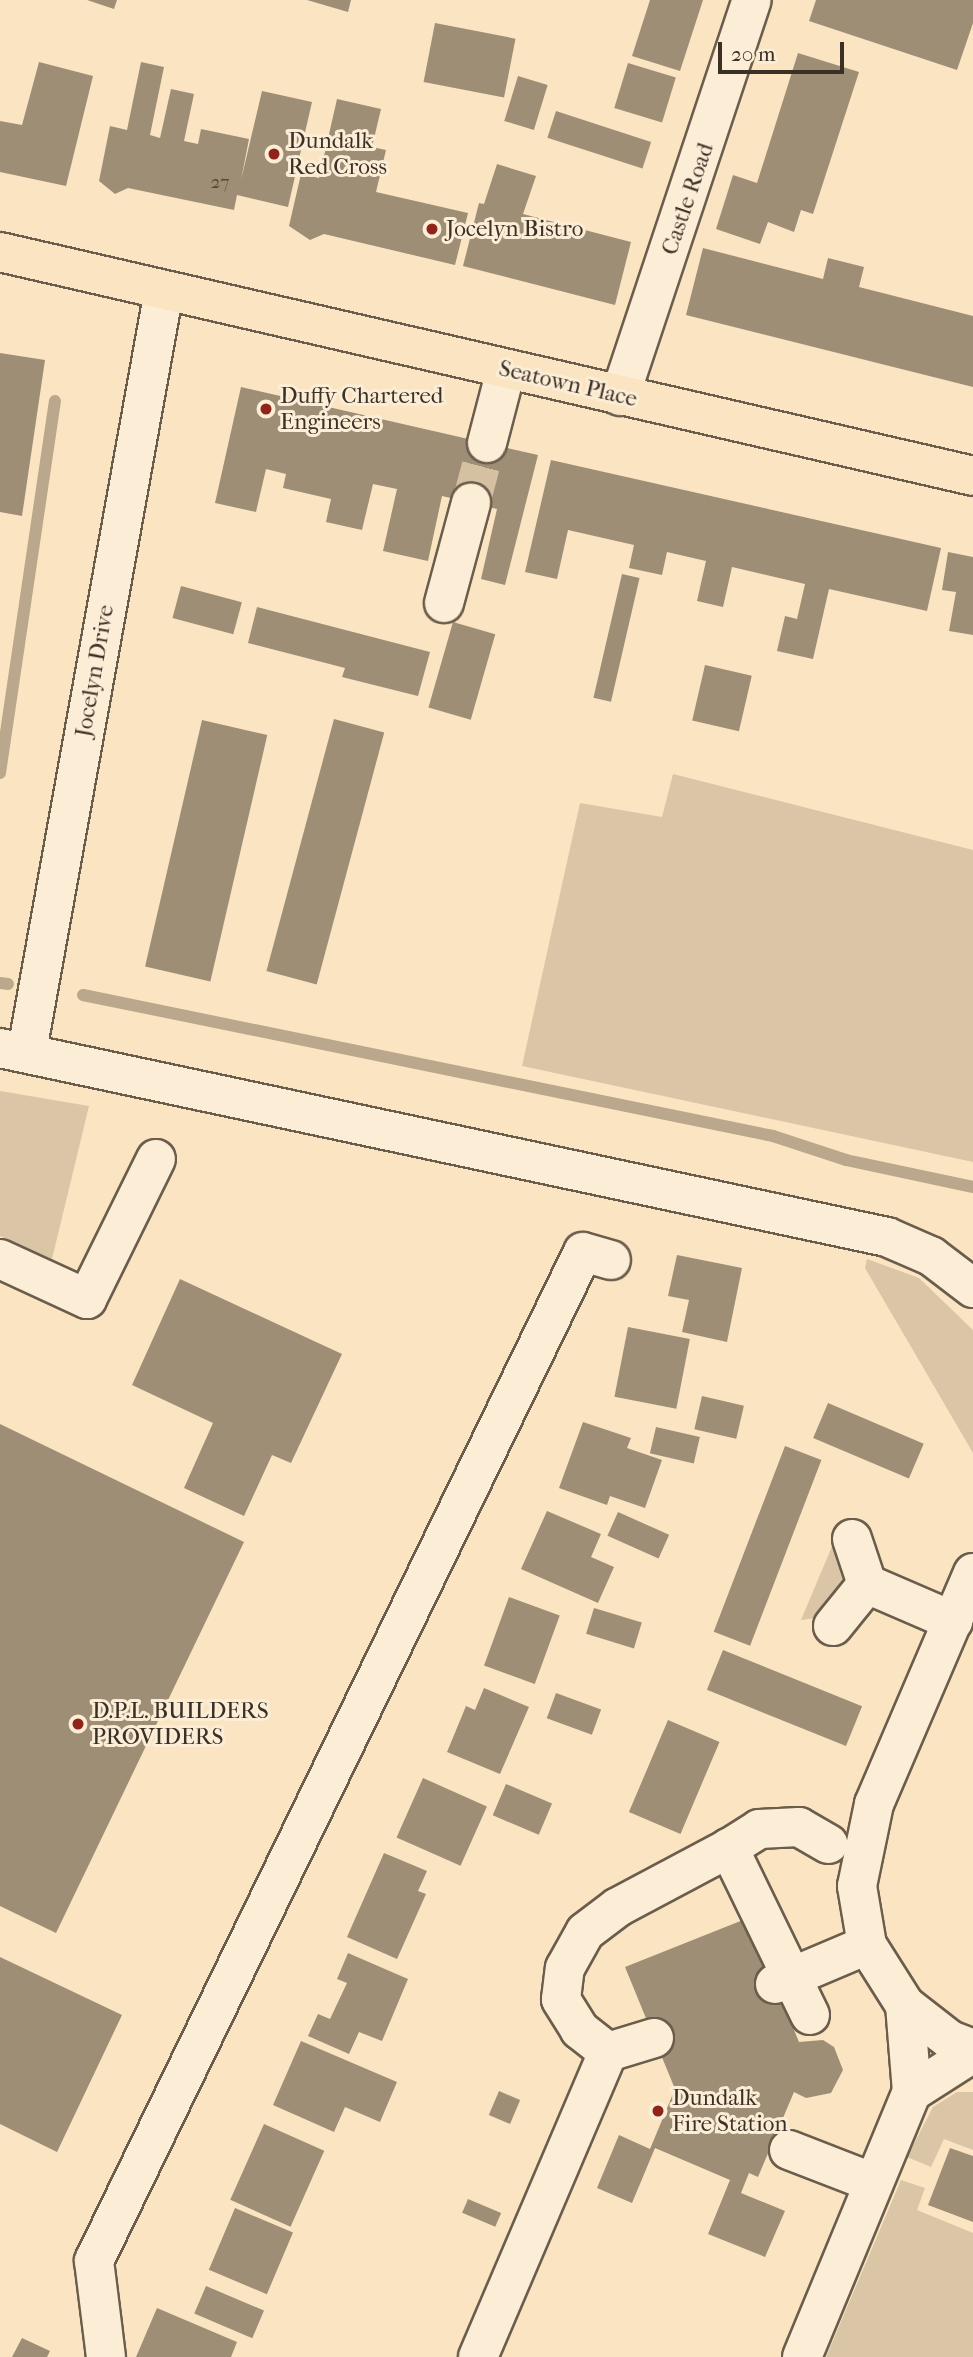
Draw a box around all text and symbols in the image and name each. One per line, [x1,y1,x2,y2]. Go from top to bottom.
scale bar [721,28,847,72]
text: 20 m [731,42,775,66]
place label: Dundalk Red Cross [288,127,387,181]
street label: Castle Road [656,139,720,259]
marker: Dundalk Red Cross [266,146,282,162]
house number: 27 [211,172,229,194]
place label: Jocelyn Bistro [446,215,583,243]
marker: Jocelyn Bistro [424,221,440,237]
street label: Seatown Place [496,355,640,413]
place label: Duffy Chartered Engineers [280,382,443,436]
marker: Duffy Chartered Engineers [258,401,274,417]
street label: Jocelyn Drive [70,603,120,739]
place label: D.P.L. BUILDERS PROVIDERS [92,1697,269,1751]
marker: D.P.L. BUILDERS PROVIDERS [70,1716,86,1732]
place label: Dundalk Fire Station [672,2084,787,2138]
marker: Dundalk Fire Station [650,2103,666,2119]

